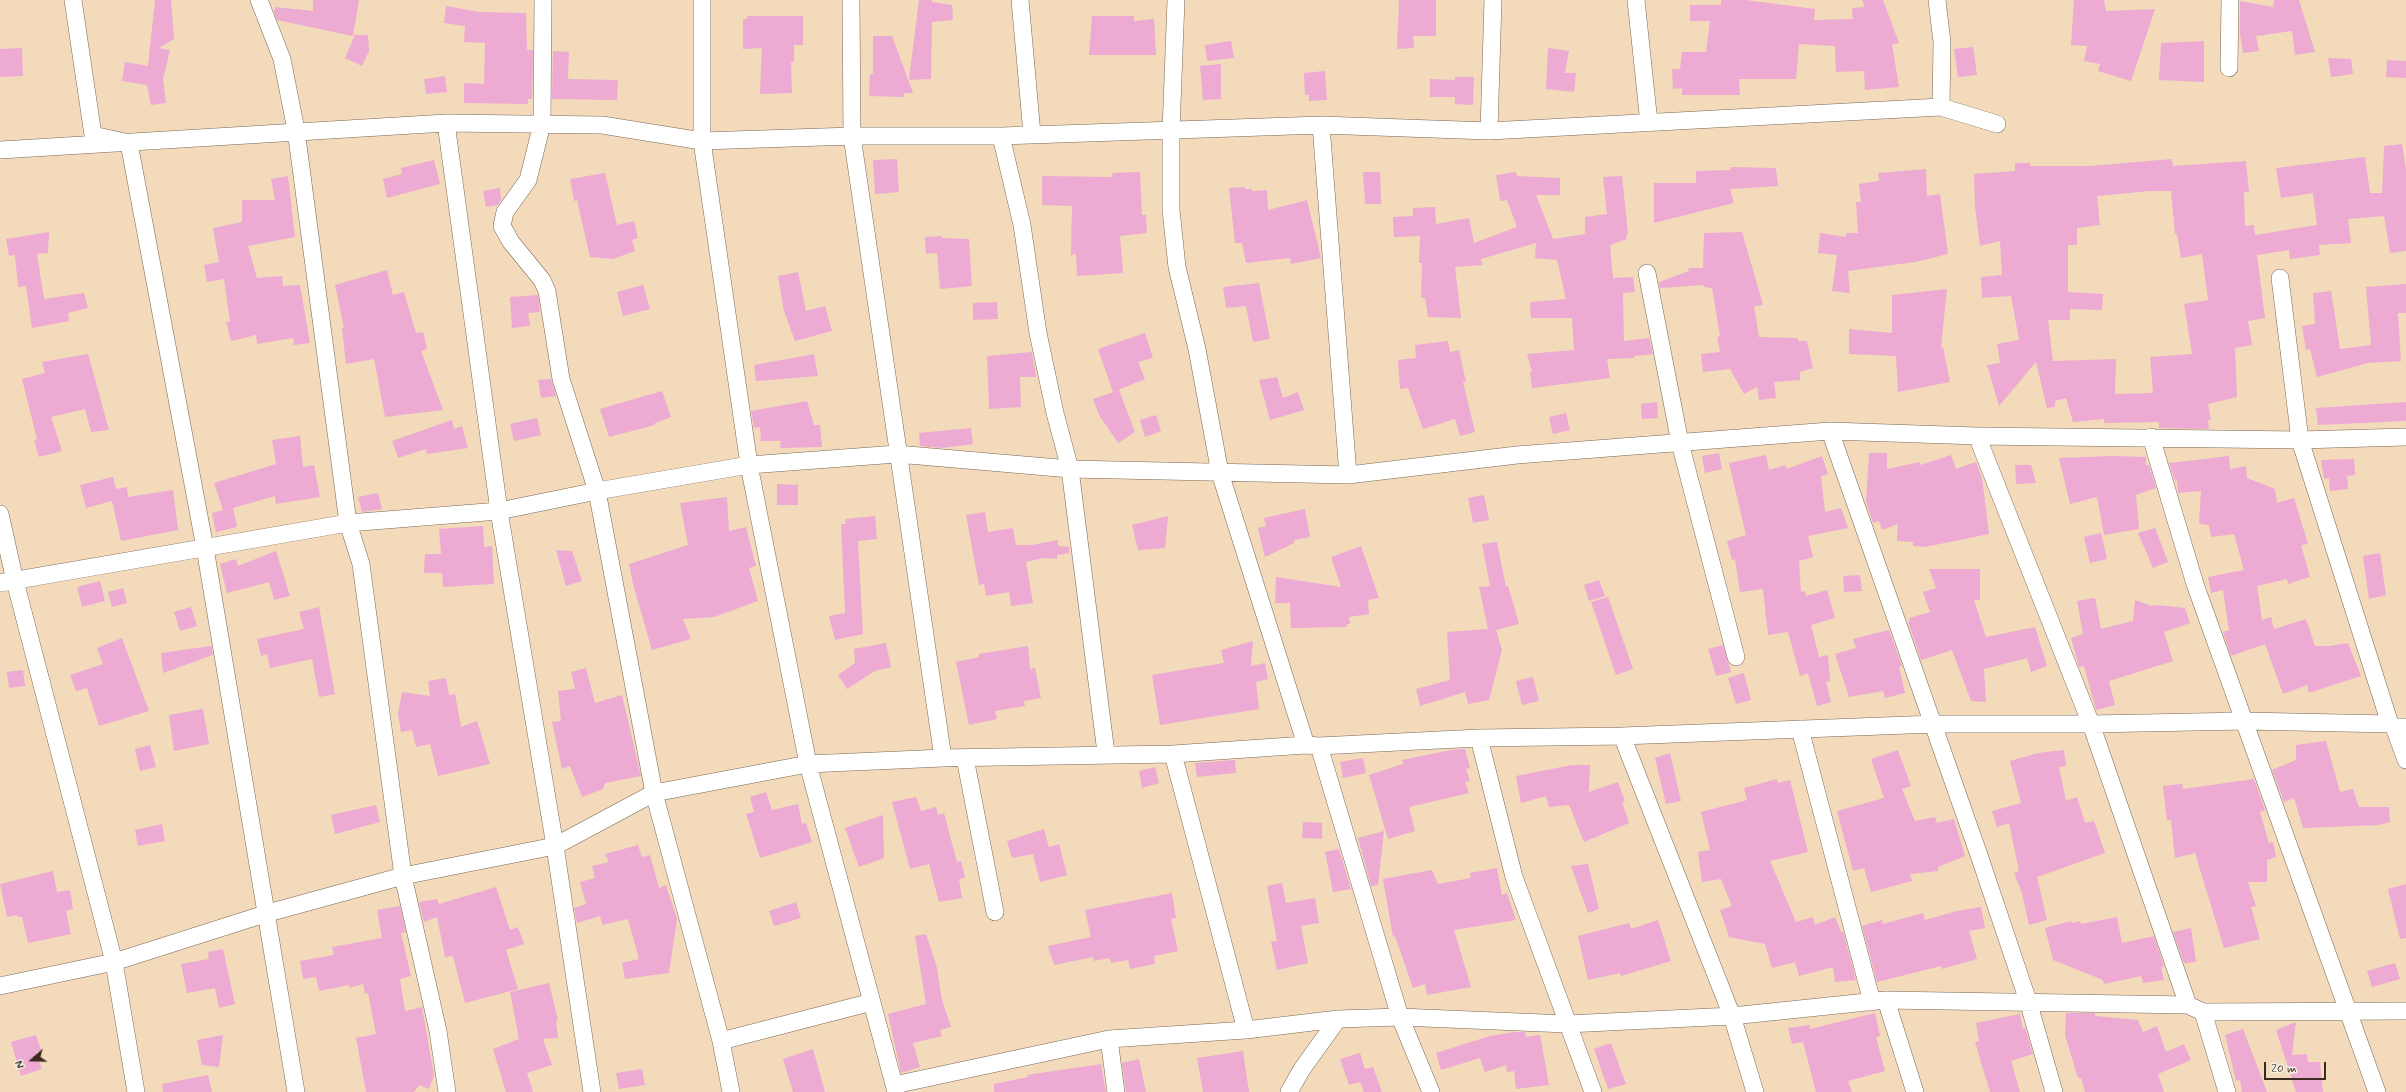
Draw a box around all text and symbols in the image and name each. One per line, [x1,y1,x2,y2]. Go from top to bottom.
north arrow [12,1040,52,1080]
scale bar [2266,1054,2328,1080]
text: N [13,1058,29,1070]
text: 20 m [2271,1061,2297,1077]

